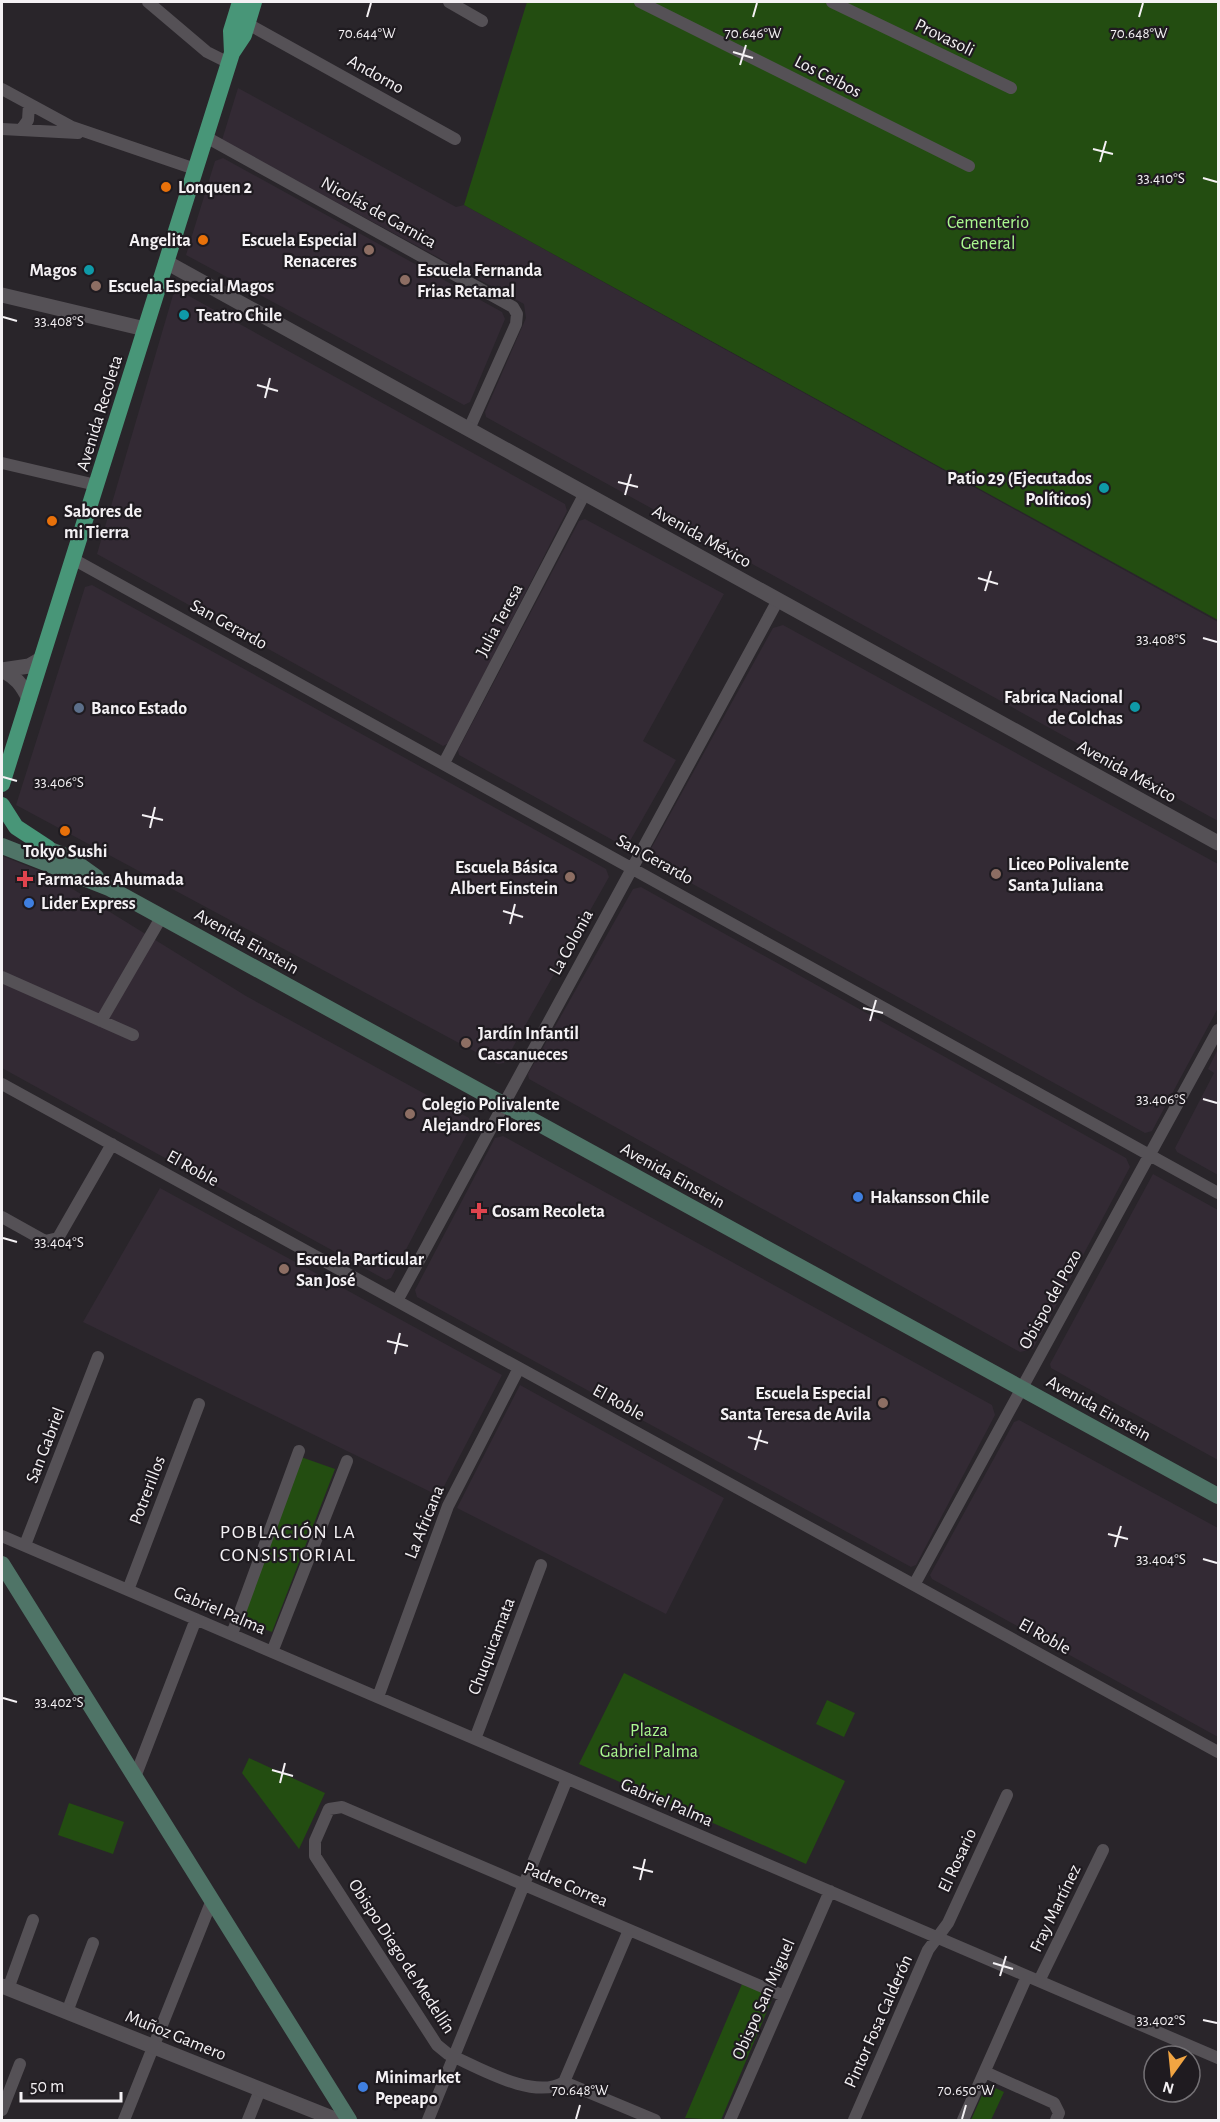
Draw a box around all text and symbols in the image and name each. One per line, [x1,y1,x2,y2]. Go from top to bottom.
street label: Provasoli [912,16,977,60]
text: 70.644°W [338,26,396,41]
text: 70.646°W [725,26,782,41]
text: 70.648°W [1111,26,1168,41]
street label: Andorno [344,52,407,98]
street label: Los Ceibos [791,53,864,101]
text: 33.410°S [1137,171,1185,186]
street label: Nicolás de Garnica [318,174,439,252]
place label: Lonquen 2 [178,179,252,197]
marker: Lonquen 2 [159,180,173,194]
park label: Cementerio General [947,214,1029,253]
place label: Angelita [129,232,191,250]
place label: Escuela Especial Renaceres [241,232,357,271]
marker: Angelita [196,233,210,247]
marker: Escuela Especial Renaceres [362,243,376,257]
place label: Magos [29,262,77,280]
place label: Escuela Fernanda Frias Retamal [417,262,542,301]
marker: Magos [82,263,96,277]
marker: Escuela Fernanda Frias Retamal [398,273,412,287]
place label: Escuela Especial Magos [108,278,274,296]
marker: Escuela Especial Magos [89,279,103,293]
place label: Teatro Chile [196,307,282,325]
marker: Teatro Chile [177,308,191,322]
text: 33.408°S [34,314,84,329]
street label: Avenida Recoleta [74,353,126,473]
place label: Patio 29 (Ejecutados Políticos) [947,470,1092,509]
marker: Patio 29 (Ejecutados Políticos) [1097,481,1111,495]
street label: Avenida México [649,502,754,572]
place label: Sabores de mi Tierra [64,503,142,542]
marker: Sabores de mi Tierra [45,514,59,528]
street label: Julia Teresa [473,581,527,660]
street label: San Gerardo [187,596,270,653]
text: 33.408°S [1136,632,1186,647]
place label: Fabrica Nacional de Colchas [1004,689,1123,728]
place label: Banco Estado [91,700,187,718]
marker: Fabrica Nacional de Colchas [1128,700,1142,714]
marker: Banco Estado [72,701,86,715]
street label: Avenida México [1074,737,1179,807]
text: 33.406°S [34,775,84,790]
marker: Tokyo Sushi [58,824,72,838]
street label: San Gerardo [613,831,696,888]
place label: Tokyo Sushi [23,843,107,861]
place label: Liceo Polivalente Santa Juliana [1008,856,1129,895]
place label: Escuela Básica Albert Einstein [450,859,558,898]
marker: Liceo Polivalente Santa Juliana [989,867,1003,881]
marker: Escuela Básica Albert Einstein [563,870,577,884]
place label: Farmacias Ahumada [37,871,184,889]
marker: Farmacias Ahumada [18,872,32,886]
place label: Lider Express [41,895,136,913]
marker: Lider Express [22,896,36,910]
street label: Avenida Einstein [191,906,302,978]
street label: La Colonia [547,907,597,978]
place label: Jardín Infantil Cascanueces [478,1025,579,1064]
marker: Jardín Infantil Cascanueces [459,1036,473,1050]
text: 33.406°S [1136,1092,1186,1107]
place label: Colegio Polivalente Alejandro Flores [422,1096,560,1135]
marker: Colegio Polivalente Alejandro Flores [403,1107,417,1121]
street label: Avenida Einstein [617,1140,728,1212]
street label: El Roble [164,1147,221,1190]
place label: Hakansson Chile [870,1189,989,1207]
marker: Hakansson Chile [851,1190,865,1204]
marker: Cosam Recoleta [470,1202,488,1220]
place label: Cosam Recoleta [492,1203,605,1221]
text: 33.404°S [34,1235,84,1250]
street label: Obispo del Pozo [1016,1246,1086,1352]
place label: Escuela Particular San José [296,1251,425,1290]
marker: Escuela Particular San José [277,1262,291,1276]
street label: Avenida Einstein [1043,1373,1154,1445]
street label: El Roble [590,1381,647,1424]
place label: Escuela Especial Santa Teresa de Avila [720,1385,871,1424]
marker: Escuela Especial Santa Teresa de Avila [876,1396,890,1410]
street label: San Gabriel [23,1405,69,1486]
street label: Potrerillos [127,1454,169,1527]
street label: La Africana [402,1483,448,1562]
district label: POBLACIÓN LA CONSISTORIAL [220,1521,356,1565]
text: 33.404°S [1136,1552,1186,1567]
street label: Gabriel Palma [171,1583,268,1638]
street label: Chuquicamata [465,1595,519,1697]
street label: El Roble [1016,1615,1073,1658]
text: 33.402°S [34,1695,84,1710]
park label: Plaza Gabriel Palma [600,1722,698,1761]
street label: Gabriel Palma [618,1775,715,1830]
street label: El Rosario [935,1826,981,1895]
street label: Padre Correa [521,1859,610,1911]
street label: Fray Martínez [1027,1862,1085,1955]
street label: Obispo Diego de Medellín [345,1876,458,2037]
street label: Obispo San Miguel [729,1936,799,2063]
street label: Pintor Fosa Calderón [842,1952,916,2091]
street label: Muñoz Gamero [123,2008,229,2064]
text: 33.402°S [1136,2013,1186,2028]
north arrow [1142,2044,1202,2104]
scale bar [21,2065,122,2103]
place label: Minimarket Pepeapo [375,2069,461,2108]
text: 50 m [30,2078,64,2096]
text: N [1161,2078,1176,2097]
marker: Minimarket Pepeapo [356,2080,370,2094]
text: 70.648°W [552,2083,609,2098]
text: 70.650°W [938,2083,995,2098]

